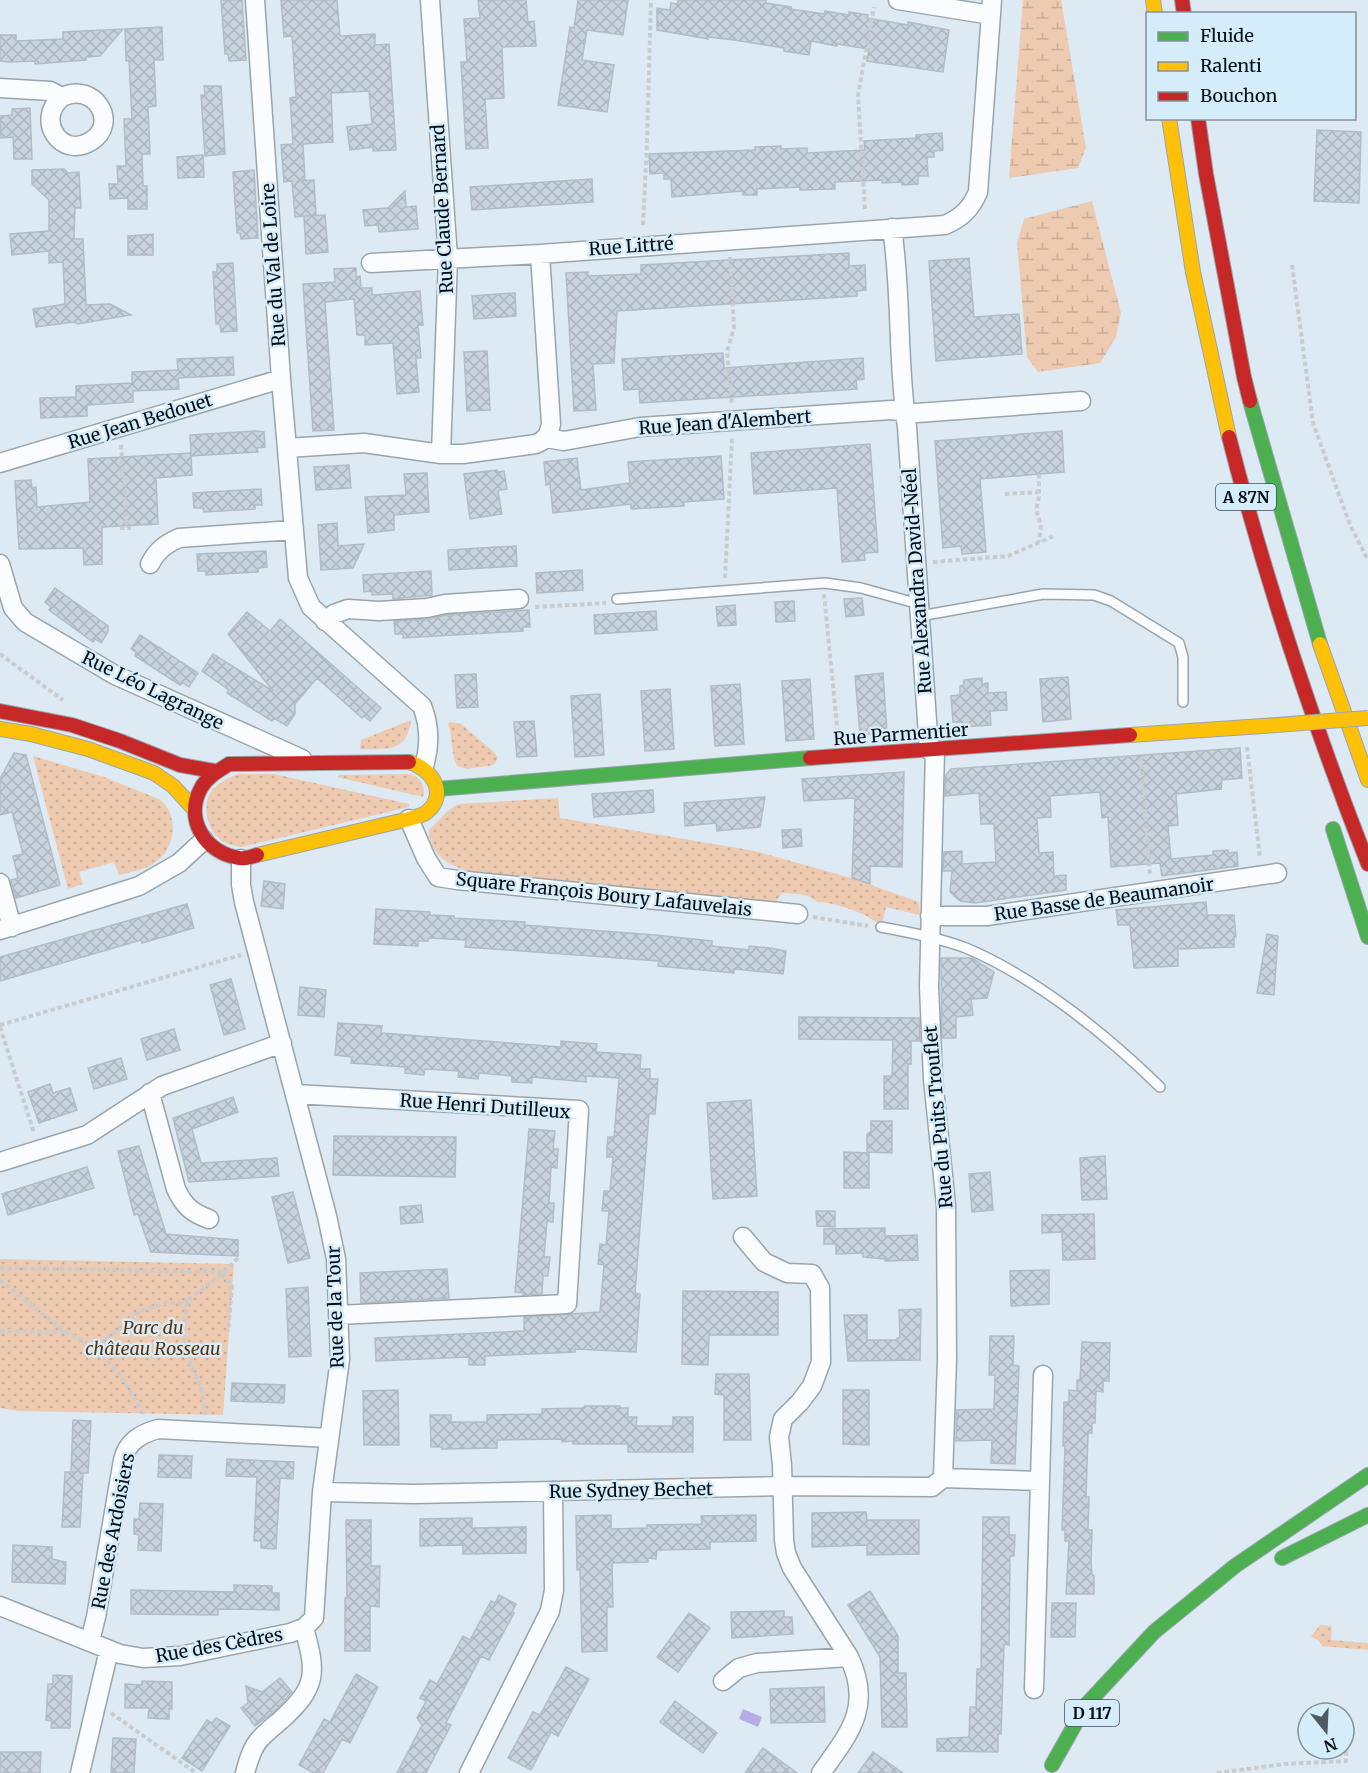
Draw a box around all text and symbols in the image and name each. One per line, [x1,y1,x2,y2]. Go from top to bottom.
legend [1146,12,1356,120]
text: Fluide [1200,24,1254,47]
text: Ralenti [1200,54,1262,77]
text: Bouchon [1200,84,1277,107]
street label: Rue Claude Bernard [426,123,458,294]
street label: Rue du Val de Loire [256,183,290,347]
street label: Rue Littré [588,232,674,260]
street label: Rue Jean Bedouet [65,388,215,454]
street label: Rue Jean d'Alembert [638,404,812,440]
street label: Rue Alexandra David-Néel [898,467,936,695]
road number: A 87N [1216,484,1276,510]
street label: Rue Léo Lagrange [78,646,228,734]
street label: Rue Parmentier [833,718,969,750]
street label: Square François Boury Lafauvelais [455,867,753,921]
street label: Rue Basse de Beaumanoir [993,872,1215,926]
street label: Rue du Puits Trouflet [919,1025,957,1209]
street label: Rue Henri Dutilleux [399,1089,571,1123]
street label: Rue de la Tour [321,1245,349,1369]
park label: Parc du château Rosseau [85,1316,221,1360]
street label: Rue des Ardoisiers [87,1451,139,1611]
street label: Rue Sydney Bechet [549,1477,713,1503]
street label: Rue des Cèdres [154,1622,285,1668]
road number: D 117 [1065,1700,1119,1726]
north arrow [1296,1701,1356,1761]
text: N [1321,1734,1340,1757]

